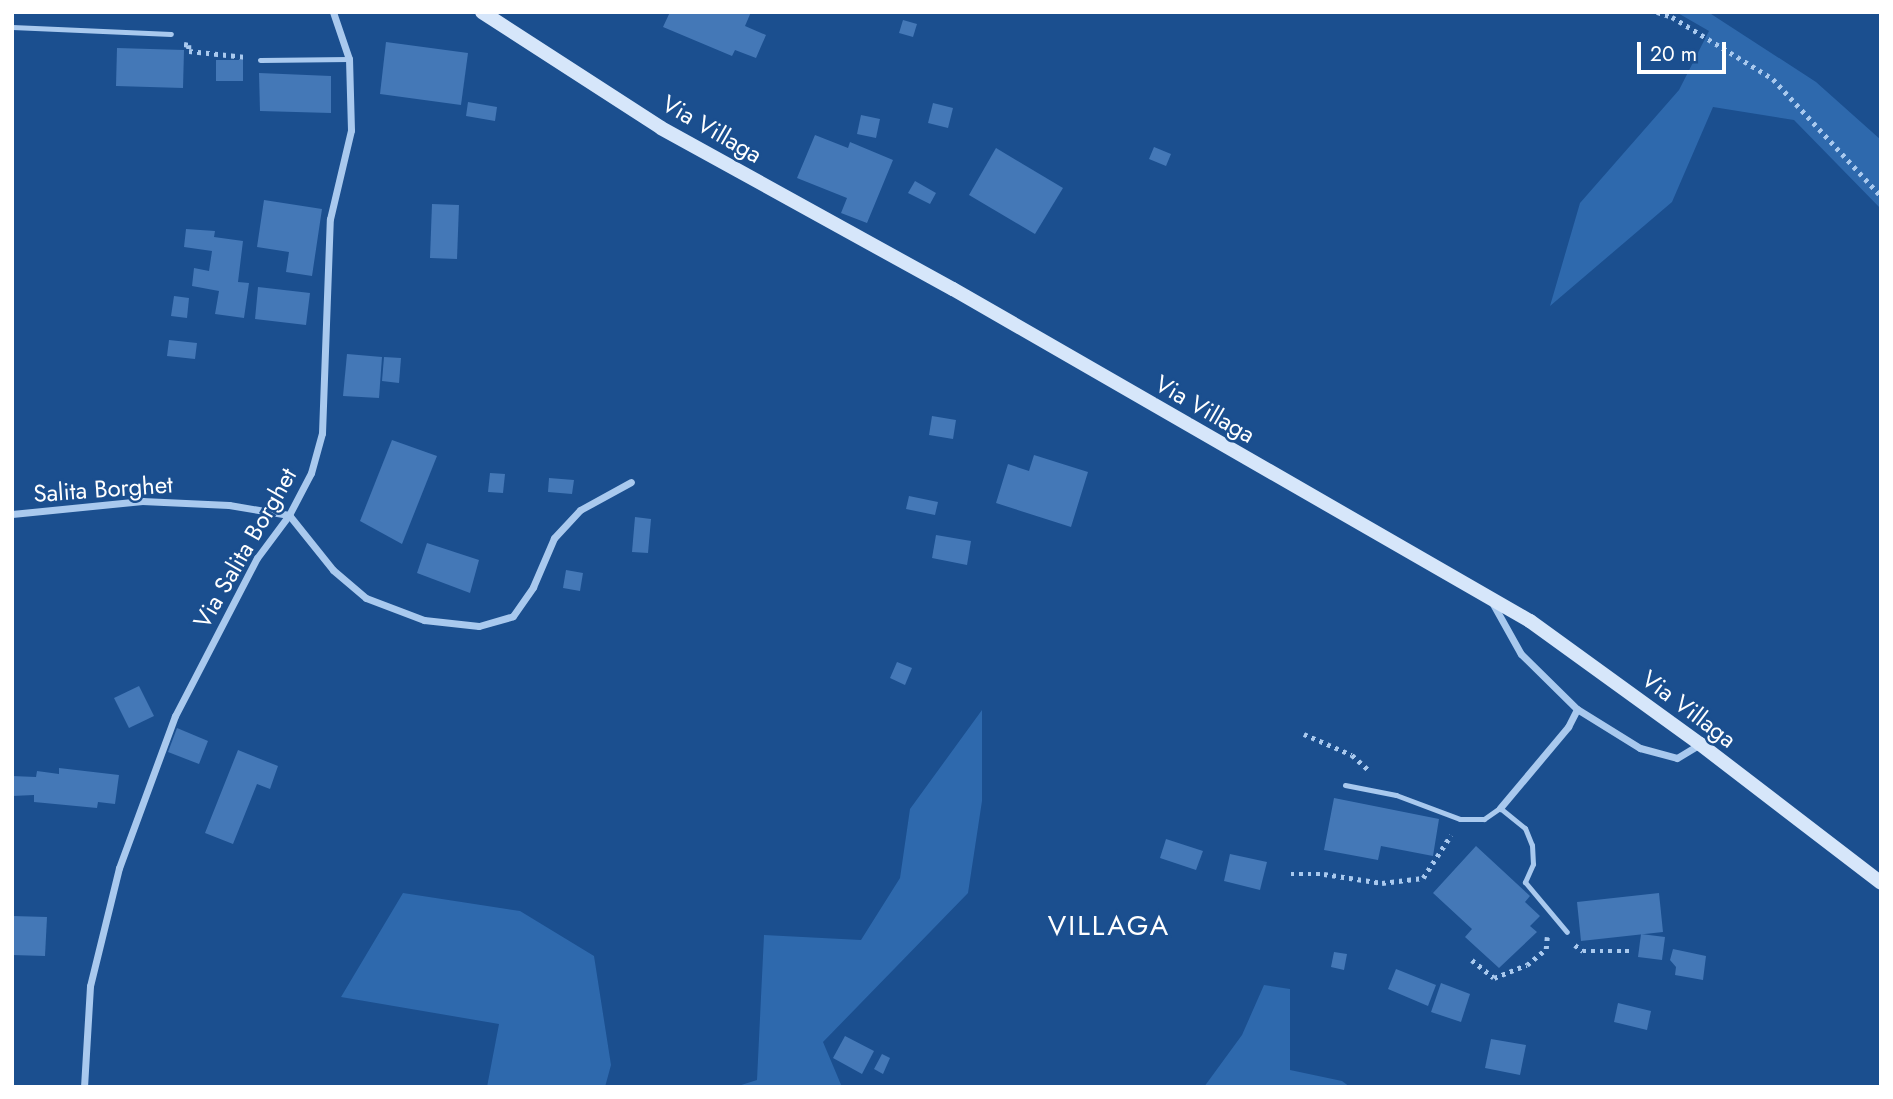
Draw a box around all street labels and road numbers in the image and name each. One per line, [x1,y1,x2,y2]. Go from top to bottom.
street label: Via Villaga [657,89,767,169]
street label: Via Villaga [1150,369,1260,449]
street label: Via Salita Borghet [187,463,303,633]
street label: Salita Borghet [32,470,174,508]
street label: Via Villaga [1636,664,1742,754]

